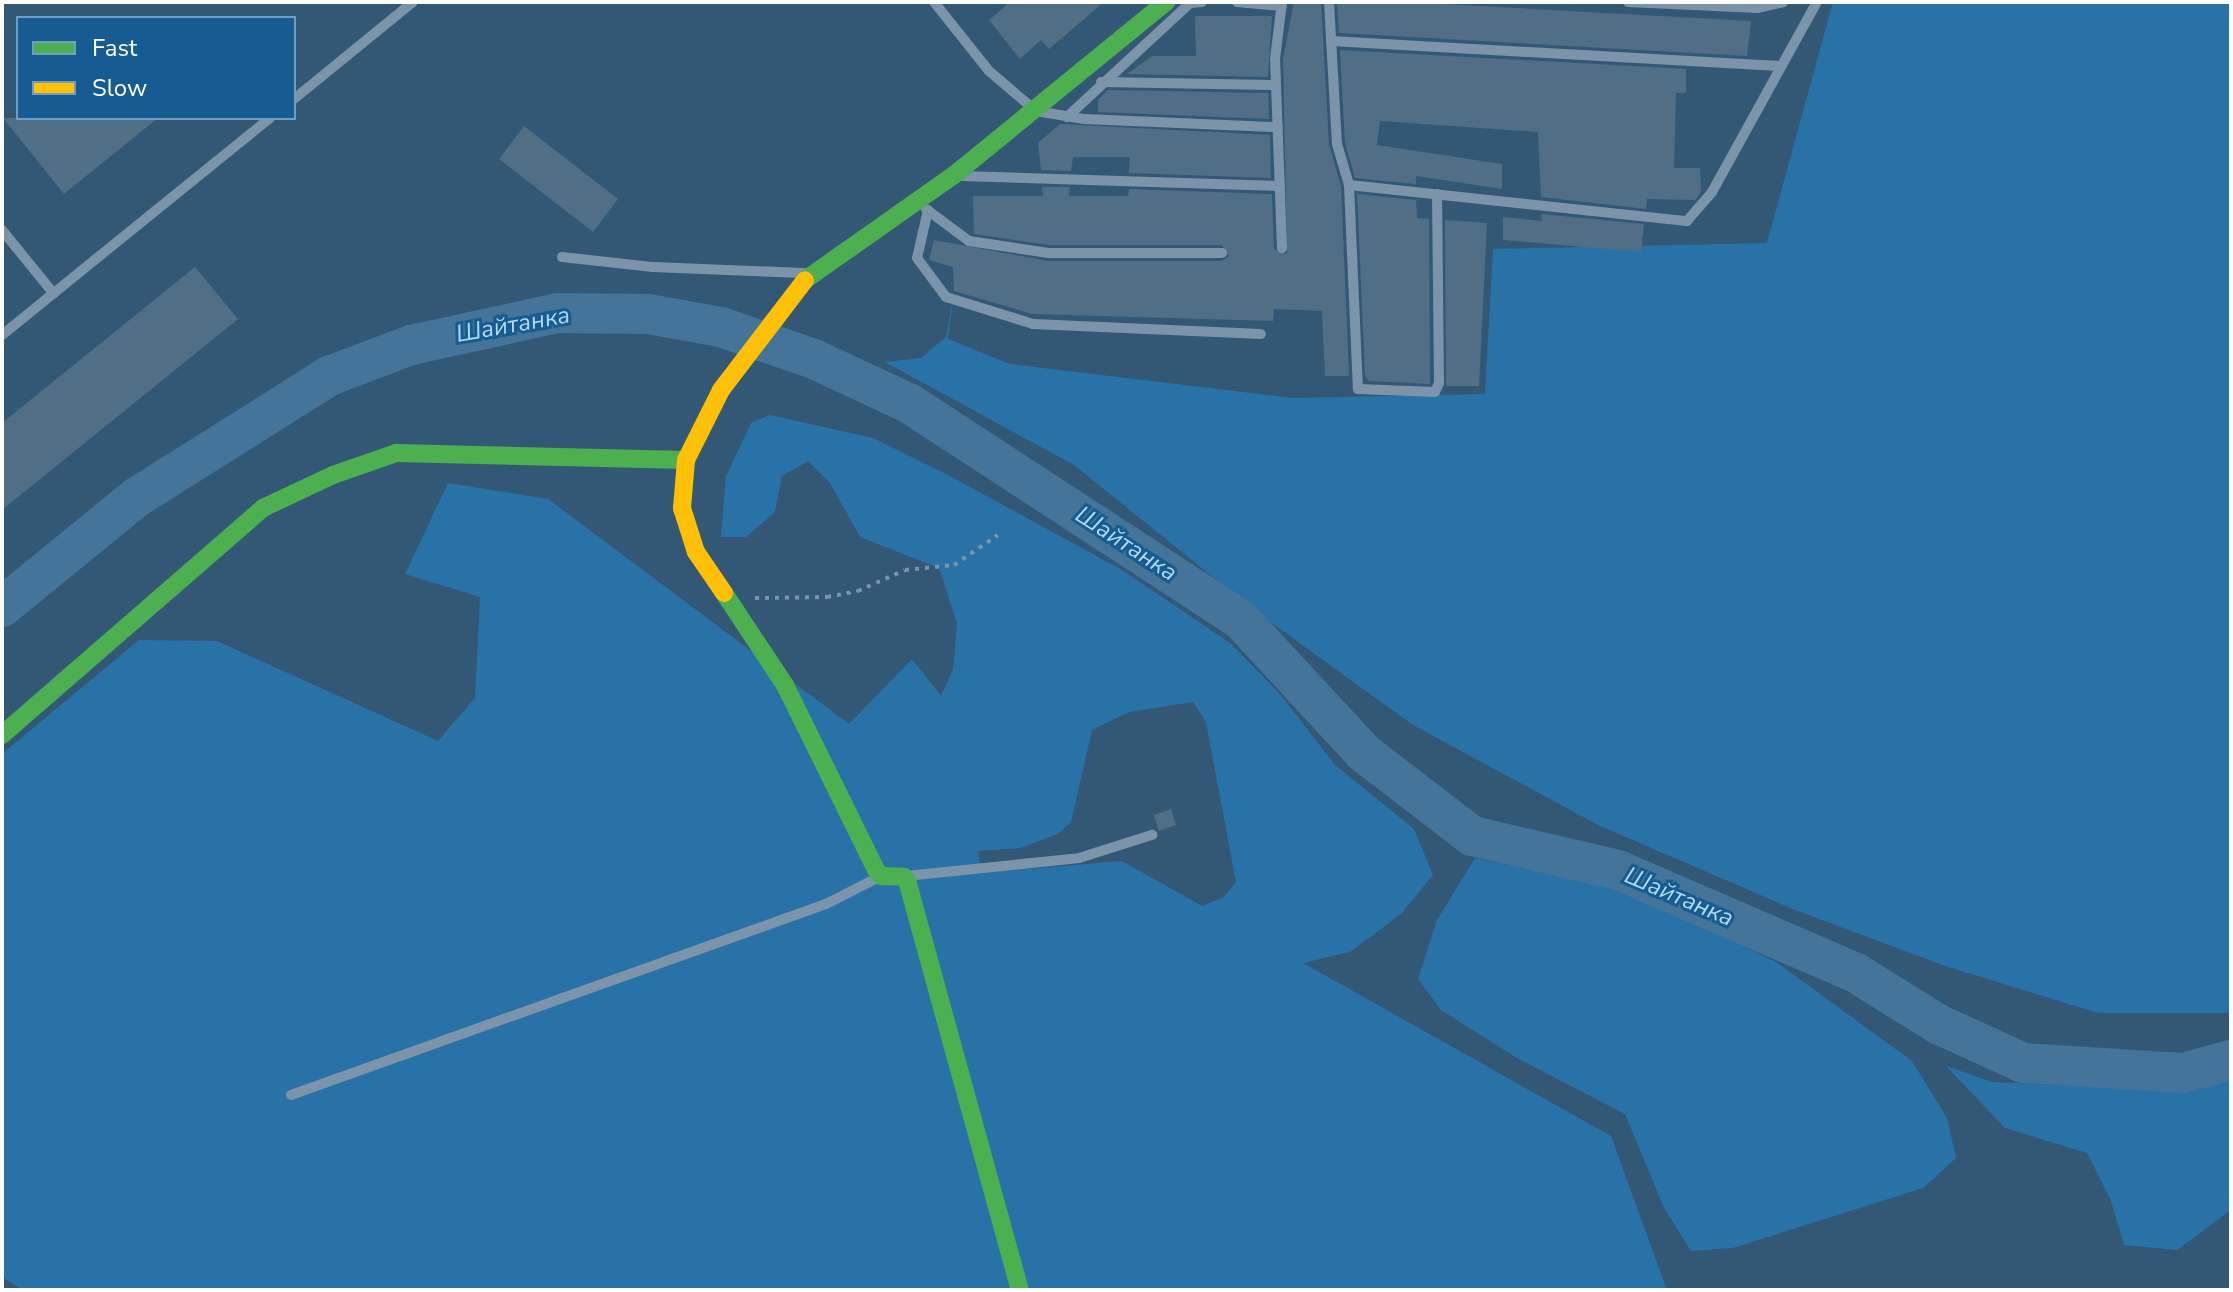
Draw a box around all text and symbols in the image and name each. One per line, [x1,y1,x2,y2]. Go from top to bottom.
legend [16,16,296,120]
text: Fast [92,32,137,64]
text: Slow [92,72,147,104]
water label: Шайтанка [454,301,572,349]
water label: Шайтанка [1070,500,1182,588]
water label: Шайтанка [1620,861,1738,933]

